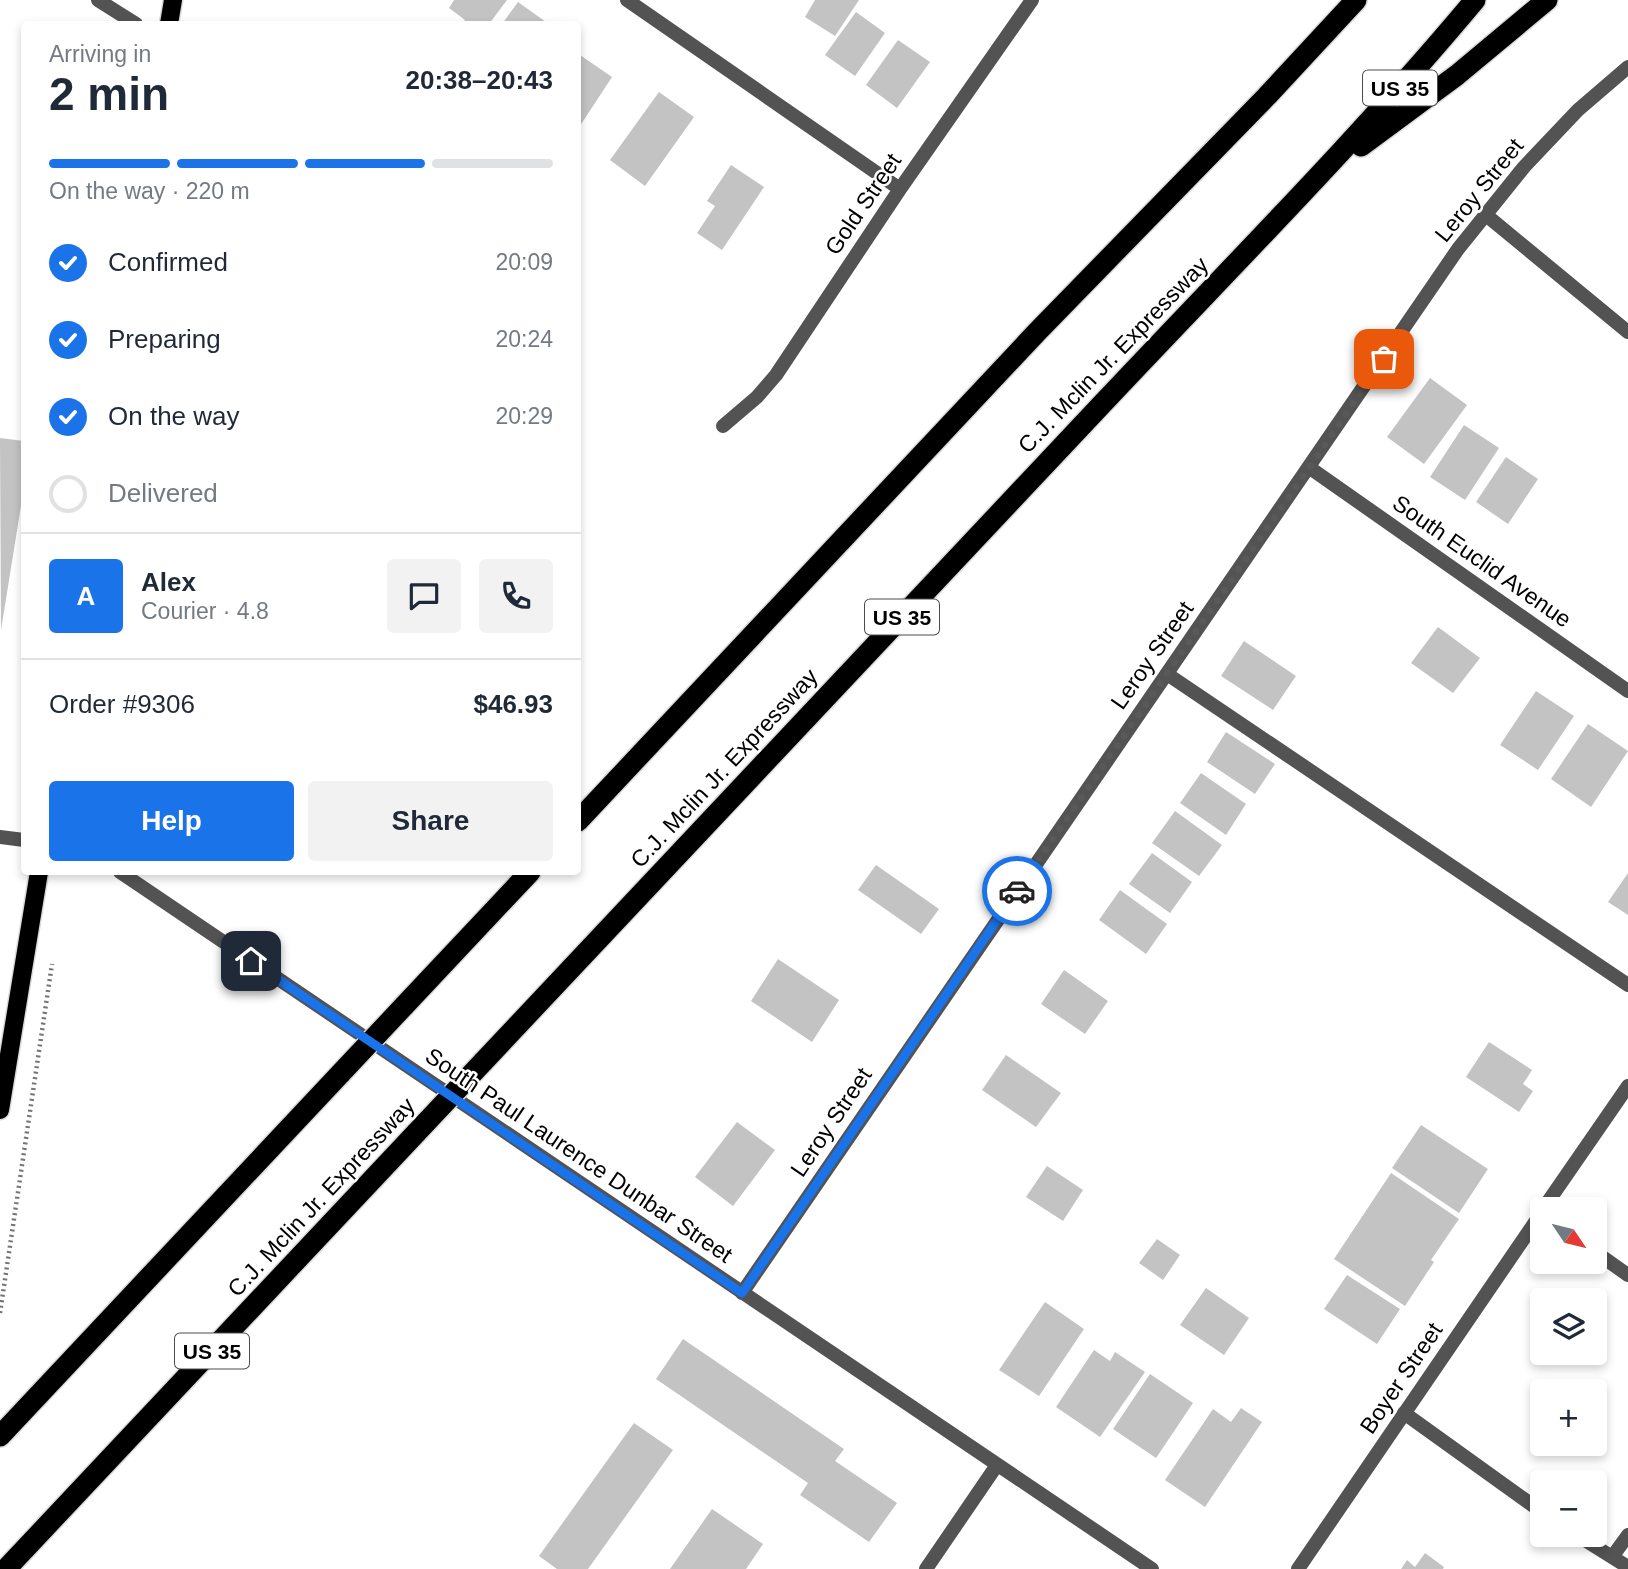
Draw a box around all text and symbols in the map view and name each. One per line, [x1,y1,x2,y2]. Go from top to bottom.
text: Arriving in [49,41,151,67]
text: 20:38–20:43 [406,65,553,95]
text: 2 min [49,68,169,120]
road number: US 35 [1363,70,1437,106]
street label: Leroy Street [1429,133,1529,247]
street label: Gold Street [820,148,907,259]
text: On the way · 220 m [49,178,250,204]
icon: check [49,244,87,282]
text: Confirmed [108,247,228,277]
text: 20:09 [495,249,553,275]
street label: C.J. Mclin Jr. Expressway [1013,251,1214,458]
icon: check [49,321,87,359]
text: Preparing [108,324,221,354]
text: 20:24 [495,326,553,352]
pin [1354,329,1414,389]
icon: bag [1365,340,1403,378]
icon: check [49,398,87,436]
text: On the way [108,401,240,431]
text: 20:29 [495,403,553,429]
text: Delivered [108,478,218,508]
street label: South Euclid Avenue [1388,490,1576,632]
button: chat [387,559,461,633]
button: phone [479,559,553,633]
text: Alex [141,567,196,597]
text: A [77,581,95,611]
street label: Leroy Street [1105,596,1199,714]
text: Courier · 4.8 [141,598,269,624]
road number: US 35 [865,600,939,634]
street label: C.J. Mclin Jr. Expressway [625,663,823,873]
text: Order #9306 [49,689,195,719]
text: $46.93 [473,689,553,719]
button: Help [49,781,294,861]
button: Share [308,781,553,861]
courier [982,856,1052,926]
icon: car [998,872,1036,910]
pin [221,931,281,991]
icon: home [232,942,270,980]
street label: South Paul Laurence Dunbar Street [421,1042,738,1268]
street label: Leroy Street [785,1062,877,1181]
street label: C.J. Mclin Jr. Expressway [222,1092,420,1302]
north arrow [1530,1197,1606,1274]
map controls [1530,1197,1607,1547]
button: layers [1530,1288,1607,1365]
street label: Boyer Street [1354,1317,1448,1438]
road number: US 35 [175,1334,249,1368]
button: + [1530,1379,1607,1456]
button: − [1530,1470,1607,1547]

